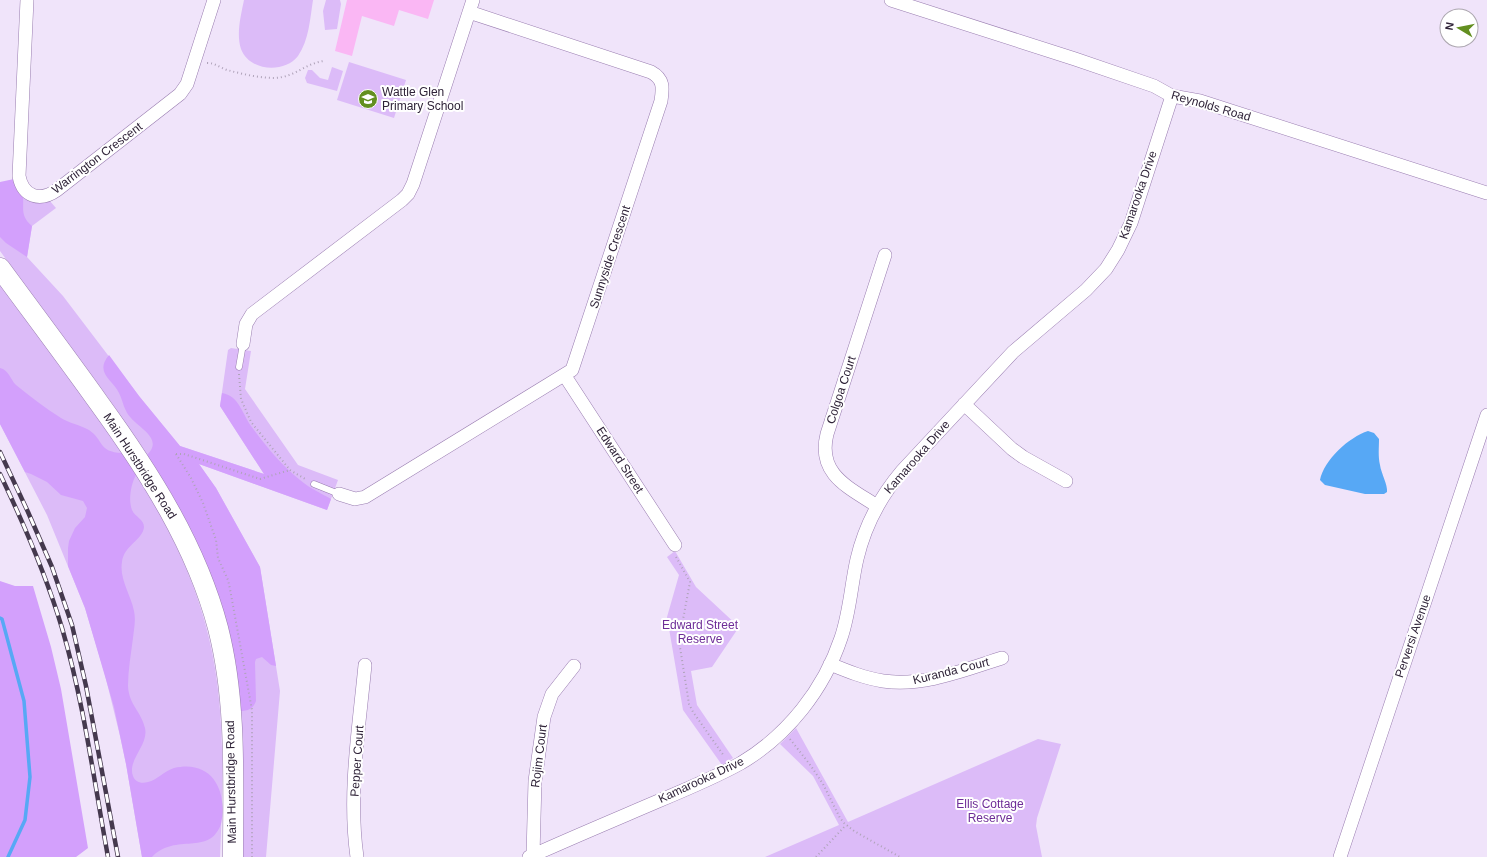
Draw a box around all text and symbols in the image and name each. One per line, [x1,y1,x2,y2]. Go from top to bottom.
north arrow [1439,8,1479,48]
text: N [1443,21,1456,31]
place label: Wattle Glen Primary School [382,85,463,113]
school or university icon: Wattle Glen Primary School [357,88,379,110]
street label: Reynolds Road [1170,88,1252,124]
street label: Warrington Crescent [49,119,146,197]
street label: Kamarooka Drive [1116,149,1160,241]
street label: Sunnyside Crescent [587,203,633,310]
street label: Colgoa Court [823,354,859,426]
street label: Main Hurstbridge Road [101,410,179,522]
street label: Kamarooka Drive [881,417,953,497]
street label: Edward Street [593,424,647,496]
street label: Perversi Avenue [1392,592,1434,679]
park label: Edward Street Reserve [662,618,739,646]
street label: Kuranda Court [911,655,991,687]
street label: Main Hurstbridge Road [223,720,239,844]
street label: Rojim Court [528,723,550,788]
street label: Pepper Court [348,724,367,797]
street label: Kamarooka Drive [656,754,746,806]
park label: Ellis Cottage Reserve [956,797,1024,825]

